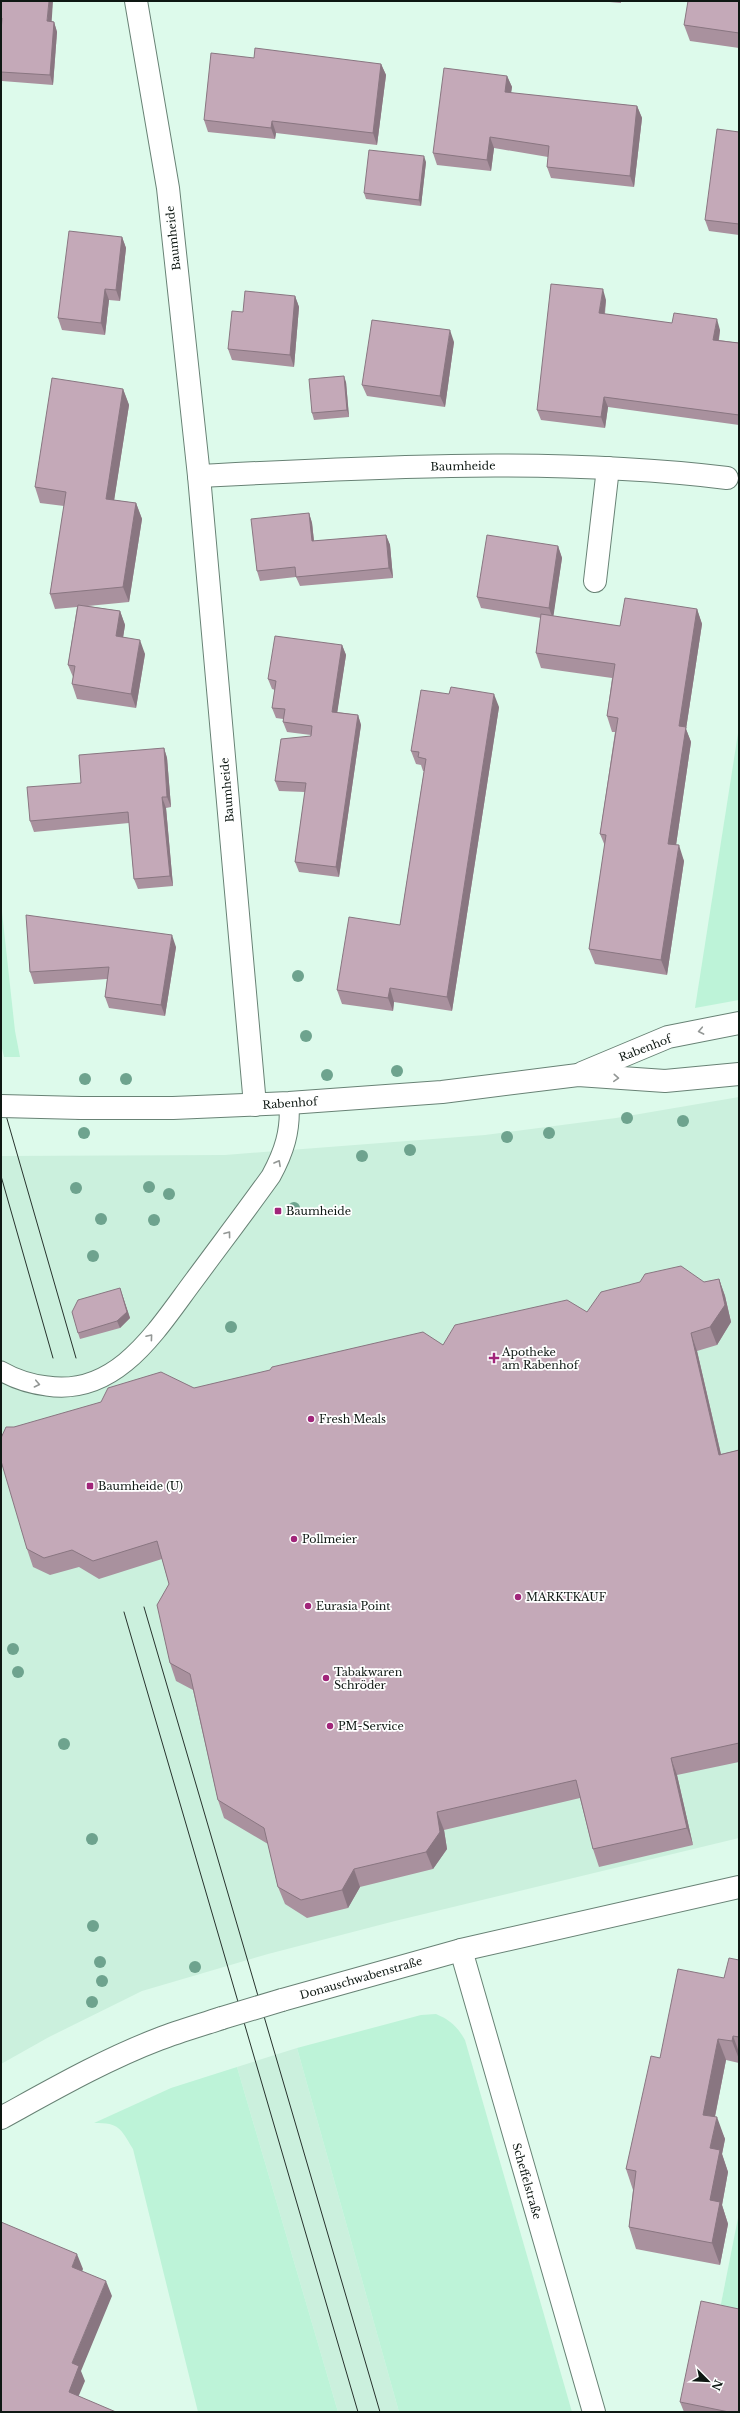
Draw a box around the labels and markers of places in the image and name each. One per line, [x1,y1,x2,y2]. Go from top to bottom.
place label: Baumheide [286,1204,351,1218]
marker: Baumheide [273,1206,283,1216]
place label: Apotheke am Rabenhof [501,1345,580,1372]
marker: Apotheke am Rabenhof [489,1353,499,1363]
place label: Fresh Meals [319,1412,386,1426]
marker: Fresh Meals [306,1414,316,1424]
place label: Baumheide (U) [98,1479,183,1493]
marker: Baumheide (U) [85,1481,95,1491]
place label: Pollmeier [302,1532,358,1546]
marker: Pollmeier [289,1534,299,1544]
place label: MARKTKAUF [526,1590,607,1604]
marker: MARKTKAUF [513,1592,523,1602]
place label: Eurasia Point [316,1599,391,1613]
marker: Eurasia Point [303,1601,313,1611]
place label: Tabakwaren Schröder [334,1665,403,1692]
marker: Tabakwaren Schröder [321,1673,331,1683]
place label: PM-Service [338,1719,404,1733]
marker: PM-Service [325,1721,335,1731]

